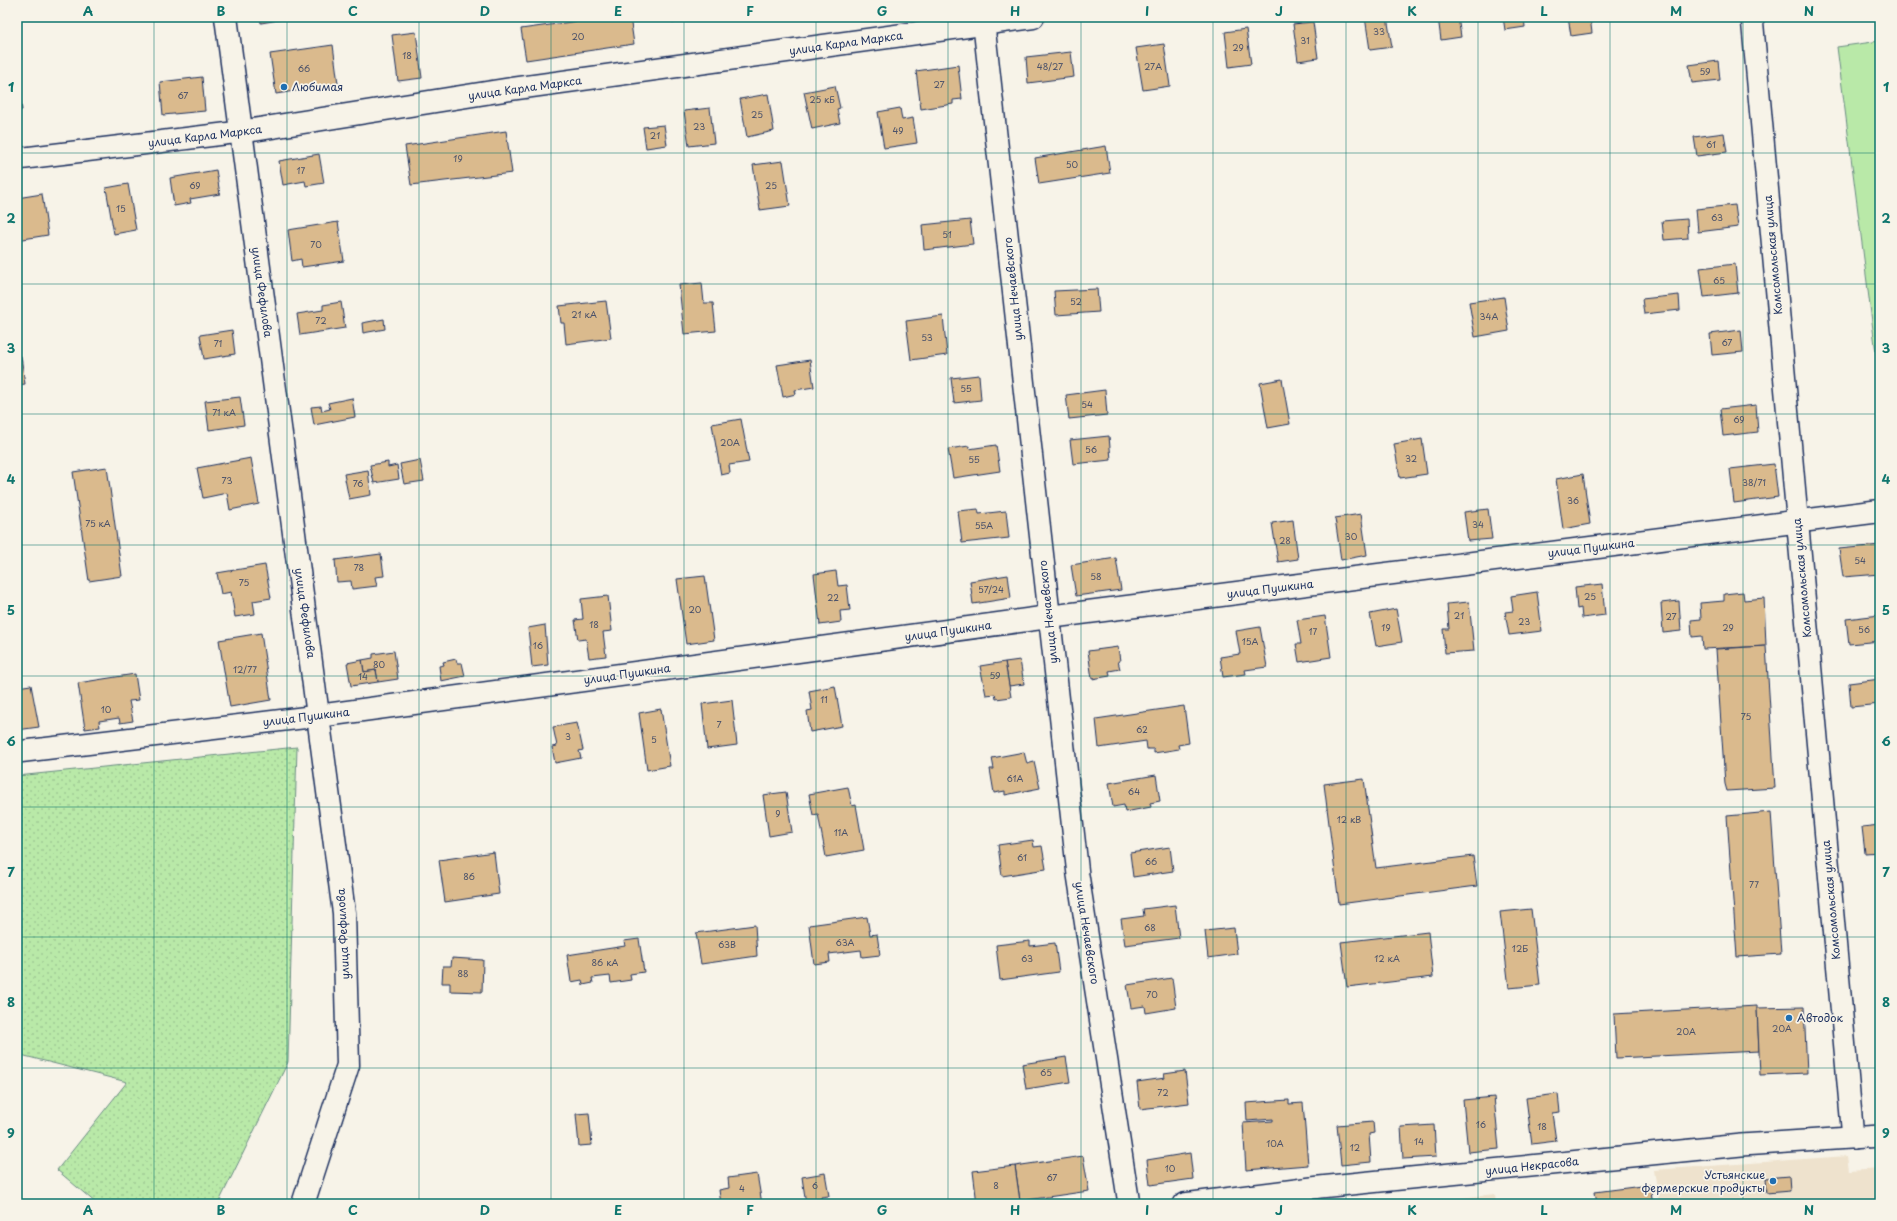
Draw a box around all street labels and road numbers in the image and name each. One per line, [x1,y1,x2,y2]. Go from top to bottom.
street label: улица Карла Маркса [788,26,904,59]
street label: улица Карла Маркса [467,71,583,104]
street label: улица Карла Маркса [147,120,263,151]
street label: Комсомольская улица [1759,195,1786,316]
street label: улица Нечаевского [999,236,1026,342]
street label: улица Фефилова [248,246,277,338]
street label: Комсомольская улица [1788,518,1815,639]
street label: улица Пушкина [1547,534,1635,561]
street label: улица Нечаевского [1034,559,1061,665]
street label: улица Фефилова [291,567,320,659]
street label: улица Пушкина [1226,575,1314,602]
street label: улица Пушкина [904,616,992,645]
street label: улица Пушкина [583,659,671,688]
street label: улица Пушкина [262,703,350,730]
street label: Комсомольская улица [1817,840,1844,961]
street label: улица Нечаевского [1071,880,1104,986]
street label: улица Фефилова [332,888,353,980]
street label: улица Некрасова [1484,1152,1580,1179]

